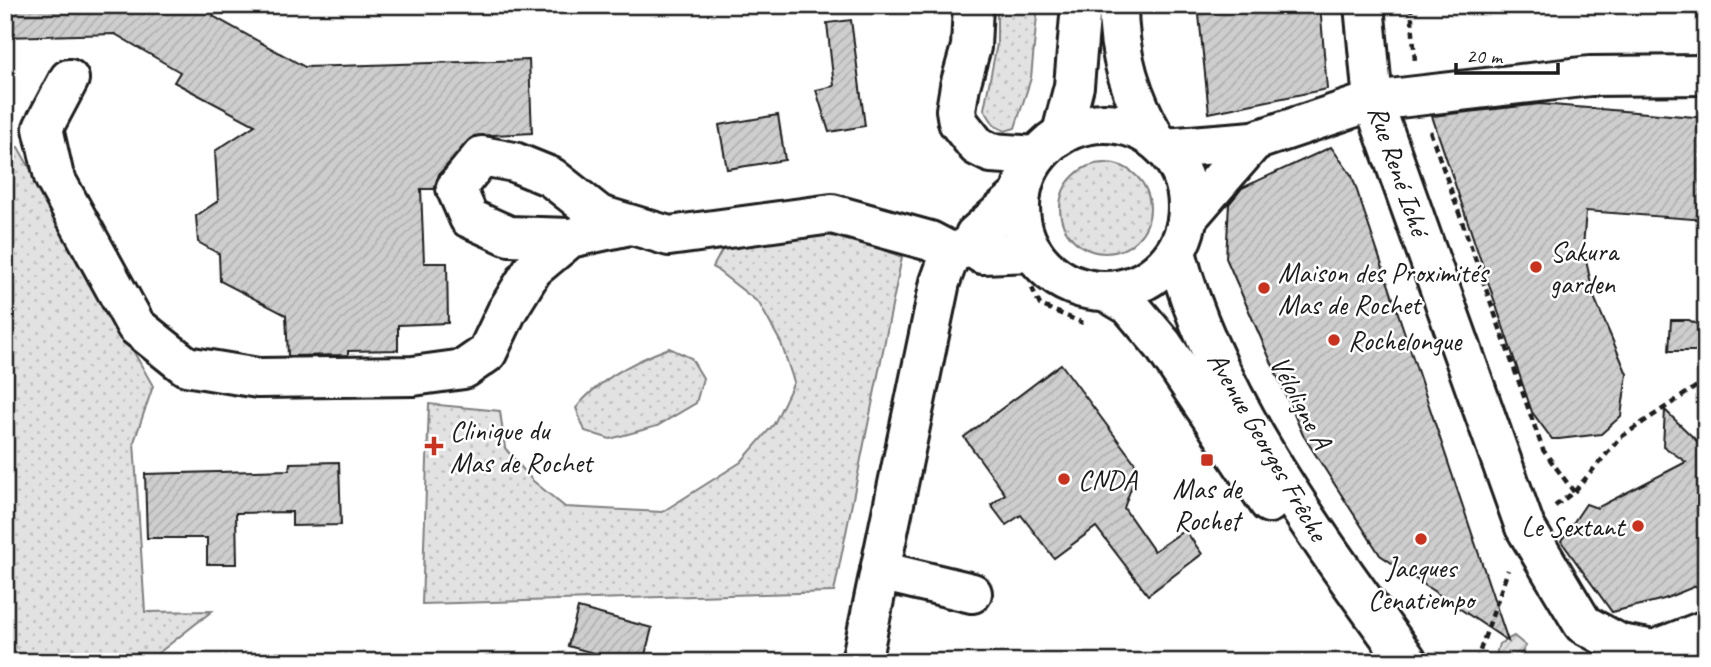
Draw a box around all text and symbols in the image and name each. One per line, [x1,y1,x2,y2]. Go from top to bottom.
scale bar [1456,32,1557,76]
text: 20 m [1466,43,1504,69]
street label: Rue René Iché [1361,101,1439,243]
place label: Sakura garden [1550,234,1620,301]
place label: Maison des Proximités Mas de Rochet [1278,255,1490,322]
marker: Sakura garden [1528,259,1544,275]
marker: Maison des Proximités Mas de Rochet [1256,280,1272,296]
place label: Rochelongue [1348,323,1463,358]
marker: Rochelongue [1326,332,1342,348]
street label: Avenue Georges Frêche [1200,345,1337,548]
street label: Véloligne A [1262,350,1341,456]
place label: Clinique du Mas de Rochet [450,413,595,480]
marker: Clinique du Mas de Rochet [424,436,444,456]
marker: Mas de Rochet [1199,452,1215,468]
place label: CNDA [1078,462,1139,497]
marker: CNDA [1056,471,1072,487]
place label: Mas de Rochet [1173,471,1244,538]
place label: Le Sextant [1521,509,1627,544]
marker: Le Sextant [1630,518,1646,534]
marker: Jacques Cenatiempo [1413,531,1429,547]
place label: Jacques Cenatiempo [1368,550,1477,617]

